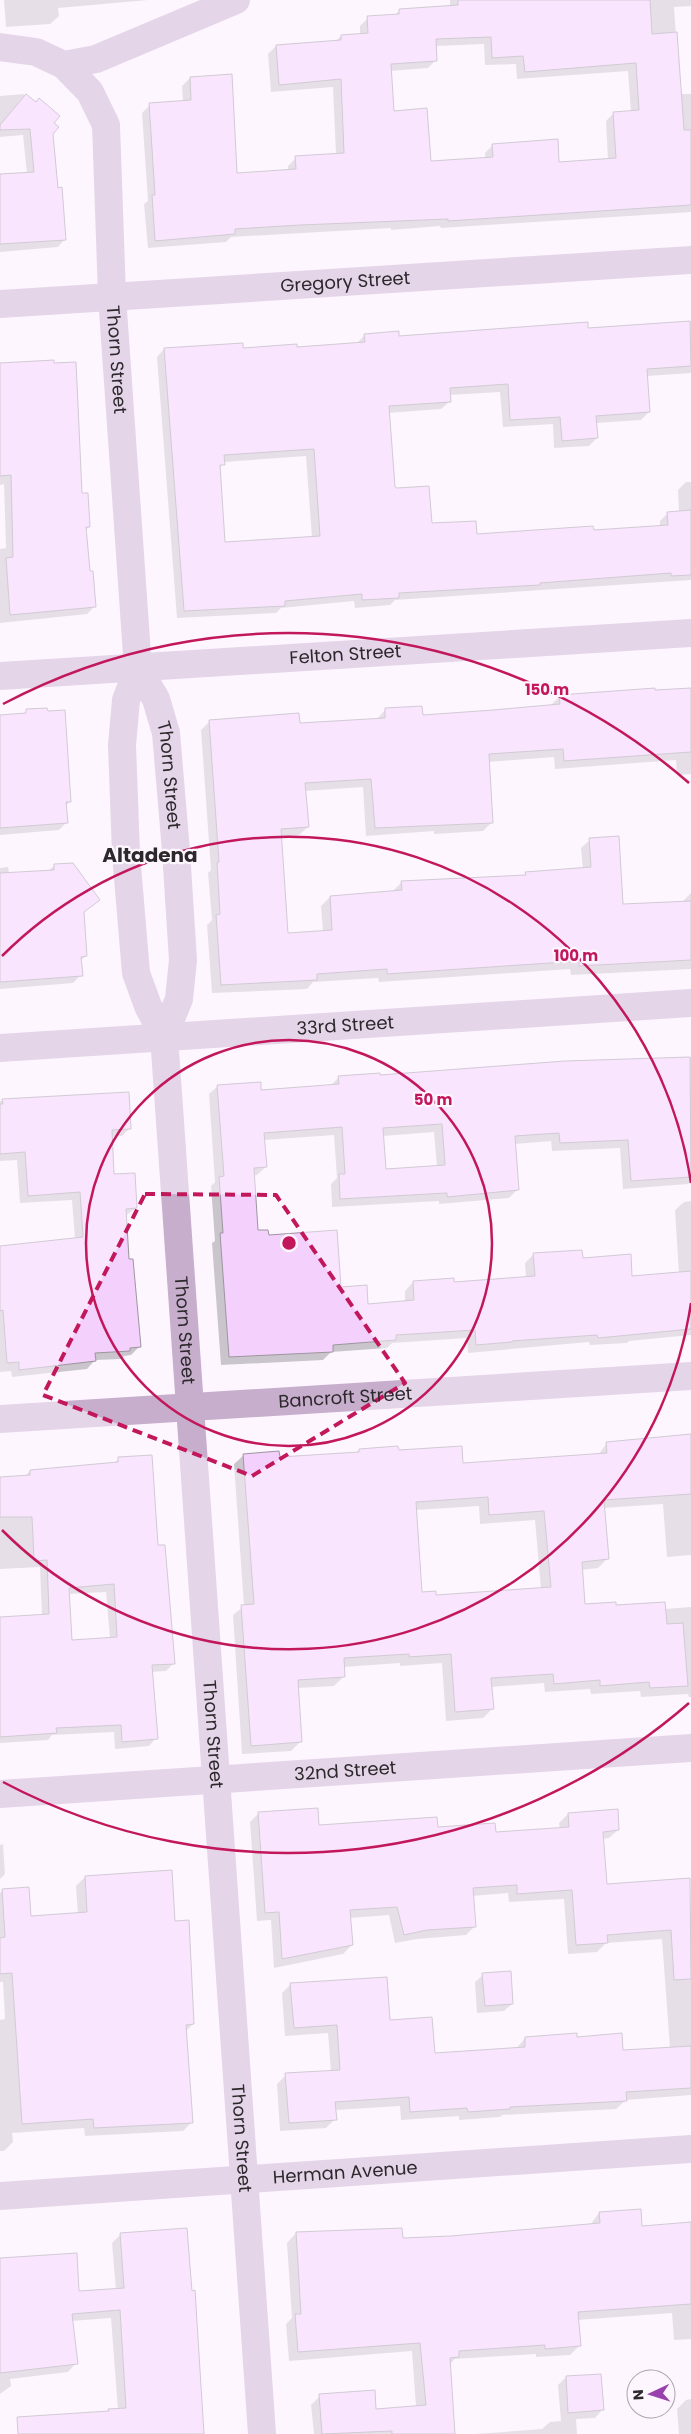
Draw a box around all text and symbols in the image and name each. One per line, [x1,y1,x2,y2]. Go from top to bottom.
street label: Gregory Street [280,265,411,298]
street label: Thorn Street [101,304,133,415]
street label: Felton Street [289,638,402,670]
text: 150 m [525,679,569,700]
street label: Thorn Street [151,718,187,830]
district label: Altadena [102,841,198,869]
text: 100 m [554,945,598,966]
street label: 33rd Street [296,1009,395,1041]
text: 50 m [414,1089,452,1110]
centre of rings [280,1234,298,1252]
street label: Thorn Street [169,1275,201,1385]
street label: Bancroft Street [278,1380,413,1414]
street label: Thorn Street [197,1679,230,1789]
street label: 32nd Street [293,1755,397,1786]
street label: Thorn Street [226,2083,258,2193]
street label: Herman Avenue [272,2155,418,2189]
north arrow [626,2369,676,2419]
text: N [628,2389,648,2401]

